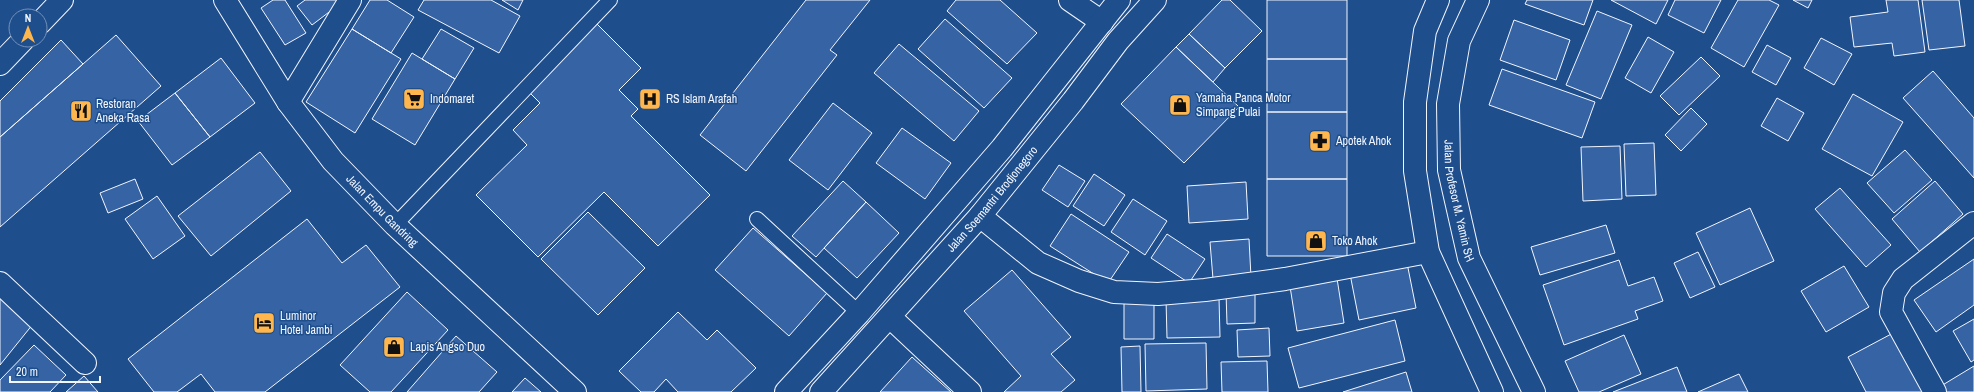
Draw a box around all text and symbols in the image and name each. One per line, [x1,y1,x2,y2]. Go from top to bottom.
north arrow [8,8,48,48]
text: N [25,11,31,25]
supermarket icon: Indomaret [401,86,427,112]
hospital icon: RS Islam Arafah [637,86,663,112]
place label: Yamaha Panca Motor Simpang Pulai [1196,90,1291,120]
place label: Indomaret [430,91,475,107]
place label: RS Islam Arafah [666,91,737,107]
shop icon: Yamaha Panca Motor Simpang Pulai [1167,92,1193,118]
place label: Restoran Aneka Rasa [95,96,150,126]
restaurant icon: Restoran Aneka Rasa [68,98,94,124]
pharmacy icon: Apotek Ahok [1307,128,1333,154]
place label: Apotek Ahok [1335,133,1391,149]
street label: Jalan Profesor M. Yamin SH [1441,140,1478,265]
street label: Jalan Soemantri Brodjonegoro [943,143,1041,256]
street label: Jalan Empu Gandring [343,171,422,251]
shop icon: Toko Ahok [1303,228,1329,254]
place label: Toko Ahok [1332,233,1377,249]
place label: Luminor Hotel Jambi [280,308,333,338]
hotel icon: Luminor Hotel Jambi [251,310,277,336]
shop icon: Lapis Angso Duo [381,334,407,360]
place label: Lapis Angso Duo [410,339,485,355]
scale bar [10,358,100,384]
text: 20 m [16,364,38,380]

